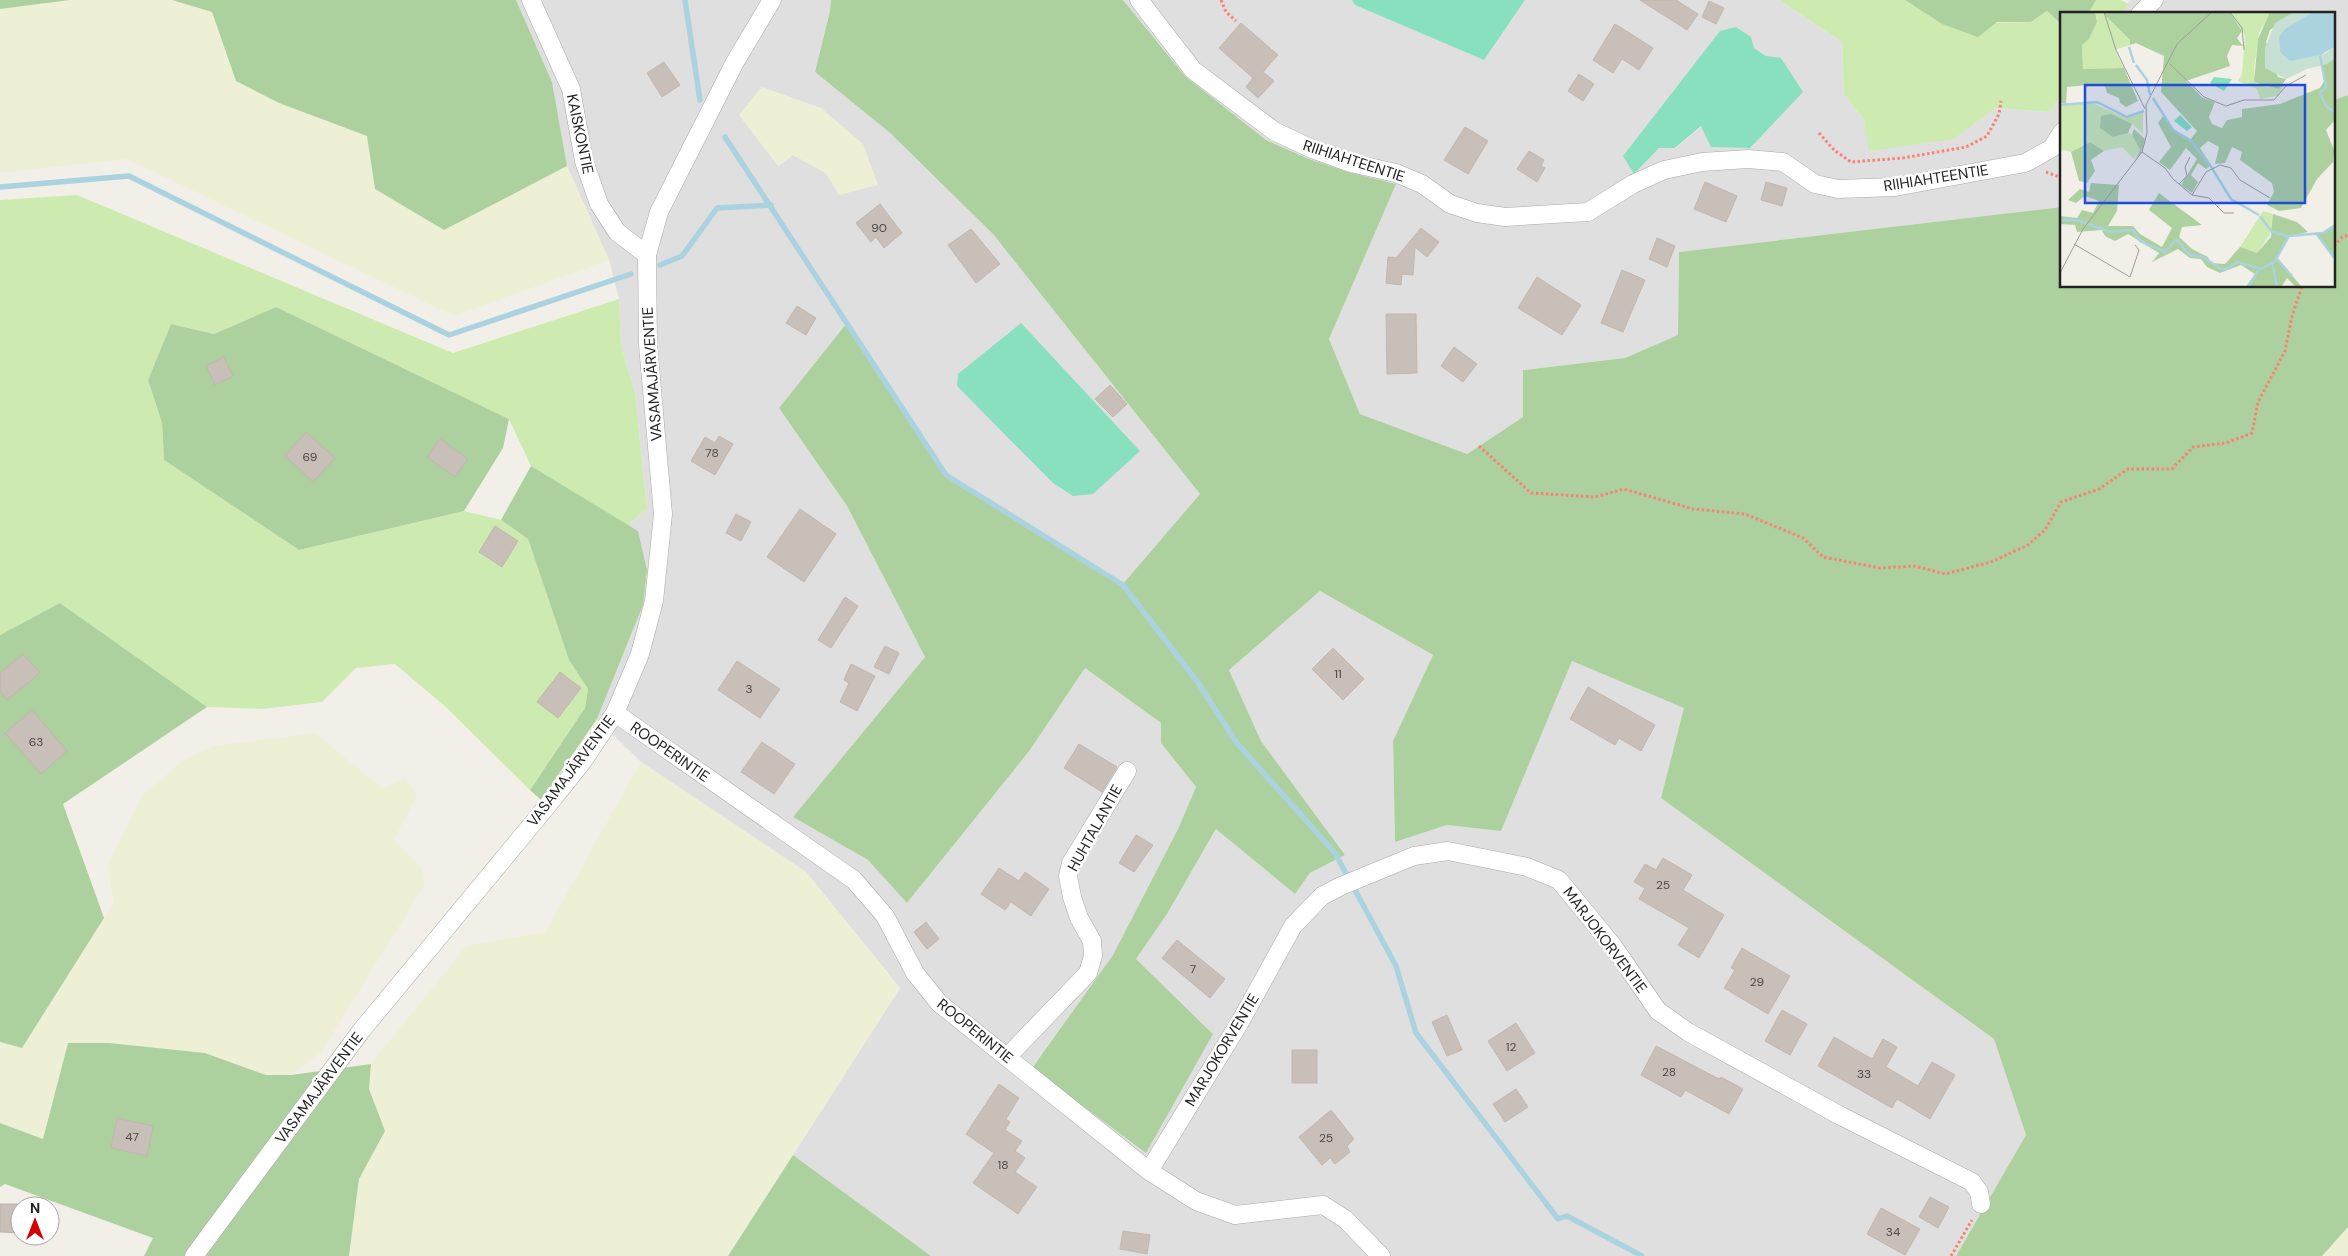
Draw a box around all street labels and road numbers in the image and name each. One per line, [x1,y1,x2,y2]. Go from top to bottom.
street label: KAISKONTIE [562,92,598,176]
street label: RIIHIAHTEENTIE [1301,135,1407,187]
street label: RIIHIAHTEENTIE [1882,160,1990,196]
street label: VASAMAJÄRVENTIE [637,306,667,442]
street label: VASAMAJÄRVENTIE [523,711,619,831]
street label: ROOPERINTIE [626,717,714,787]
street label: HUHTALANTIE [1063,781,1127,875]
street label: MARJOKORVENTIE [1558,883,1652,997]
street label: MARJOKORVENTIE [1180,990,1264,1110]
street label: ROOPERINTIE [933,994,1017,1068]
street label: VASAMAJÄRVENTIE [271,1028,367,1148]

